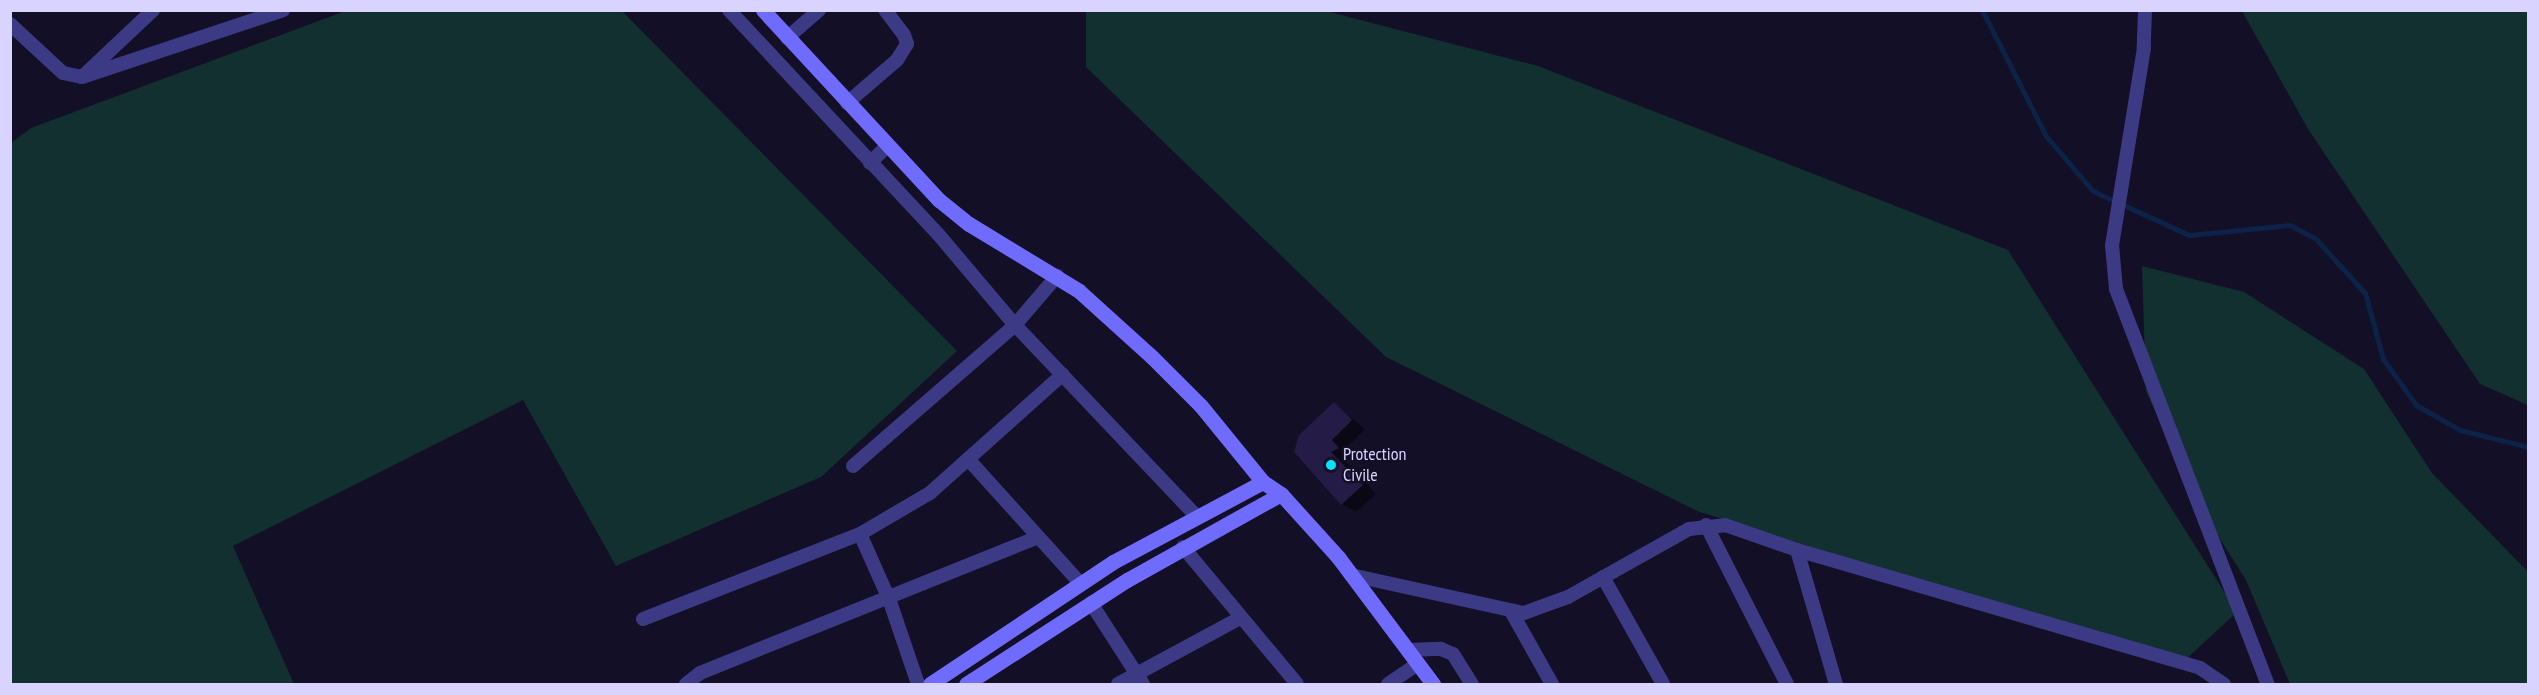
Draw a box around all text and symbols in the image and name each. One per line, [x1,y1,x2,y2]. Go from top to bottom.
place label: Protection Civile [1343,444,1406,486]
marker: Protection Civile [1324,458,1338,472]

